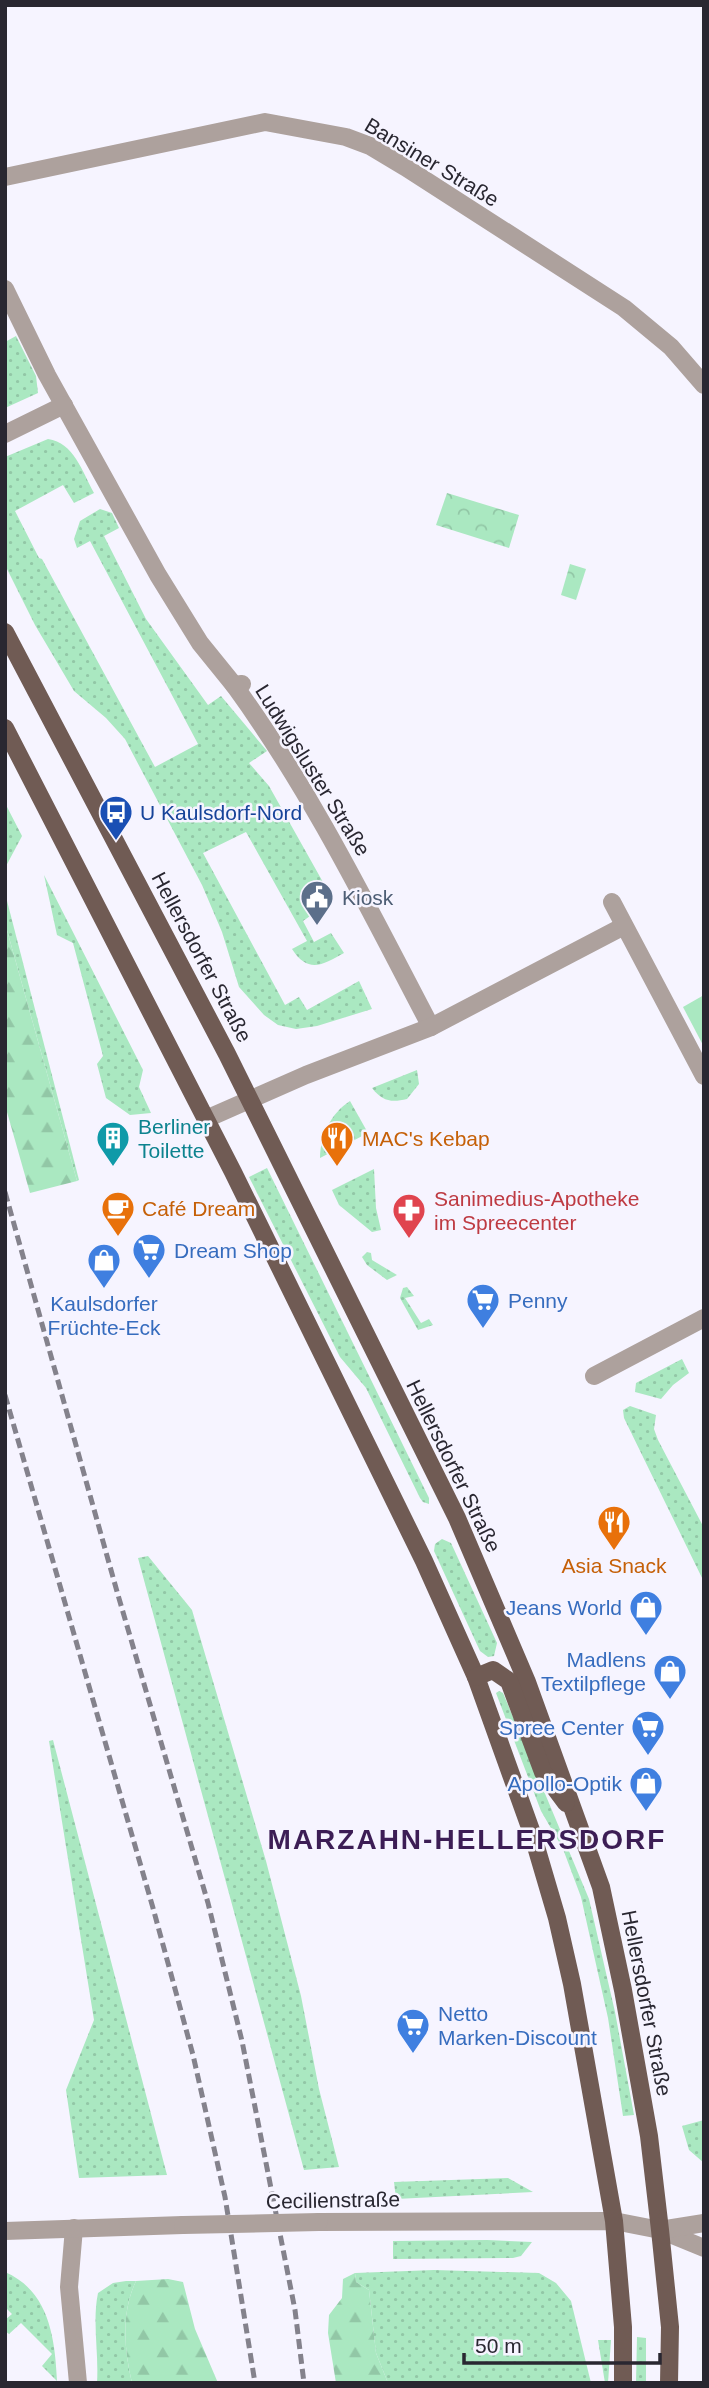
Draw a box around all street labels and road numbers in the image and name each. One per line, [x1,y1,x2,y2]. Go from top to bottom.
street label: Bansiner Straße [361,113,503,211]
street label: Ludwigsluster Straße [251,680,375,860]
street label: Hellersdorfer Straße [147,868,257,1046]
street label: Hellersdorfer Straße [402,1376,506,1556]
street label: Hellersdorfer Straße [618,1908,676,2098]
street label: Cecilienstraße [266,2187,400,2213]

